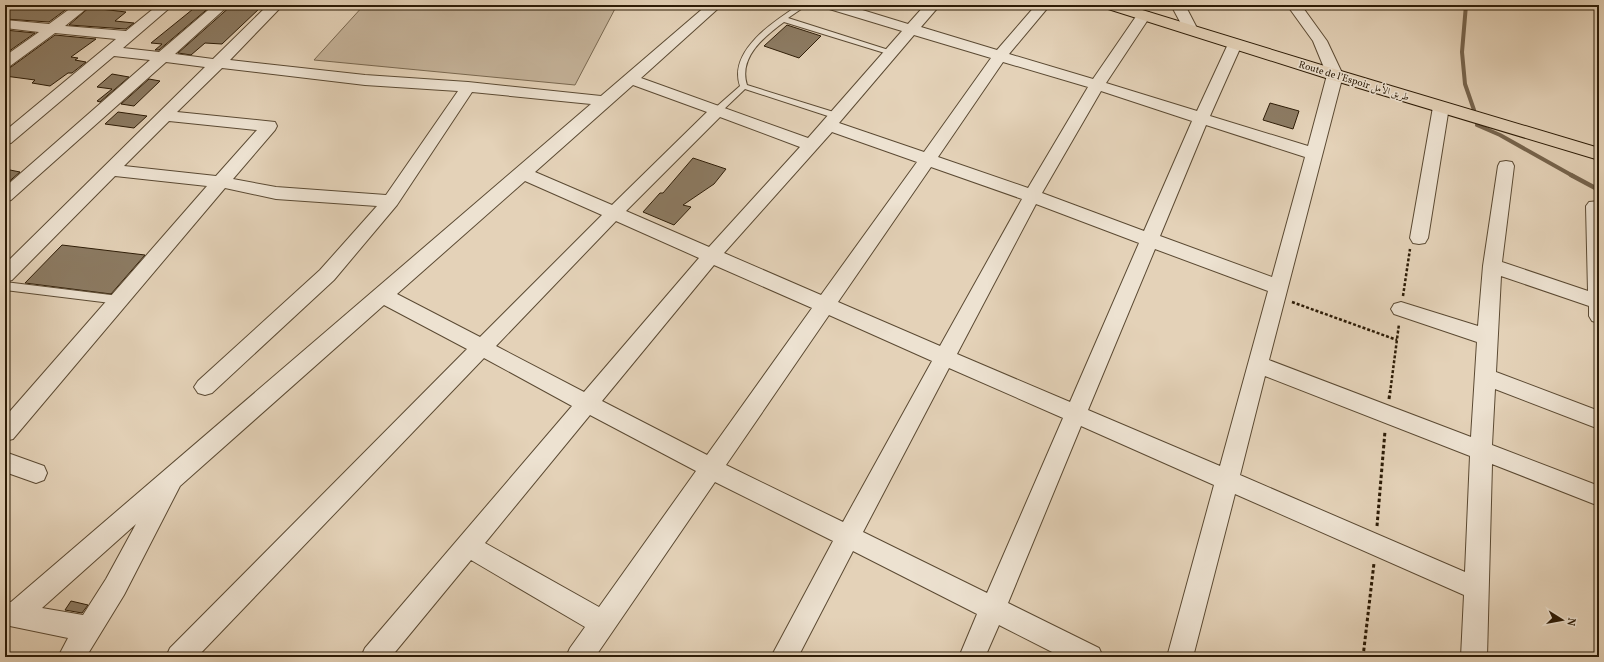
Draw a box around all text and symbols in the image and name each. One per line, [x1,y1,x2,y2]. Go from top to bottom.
street label: Route de l’Espoir طريق الأمل [1297,57,1411,105]
north arrow [1542,600,1582,640]
text: N [1562,616,1578,627]

